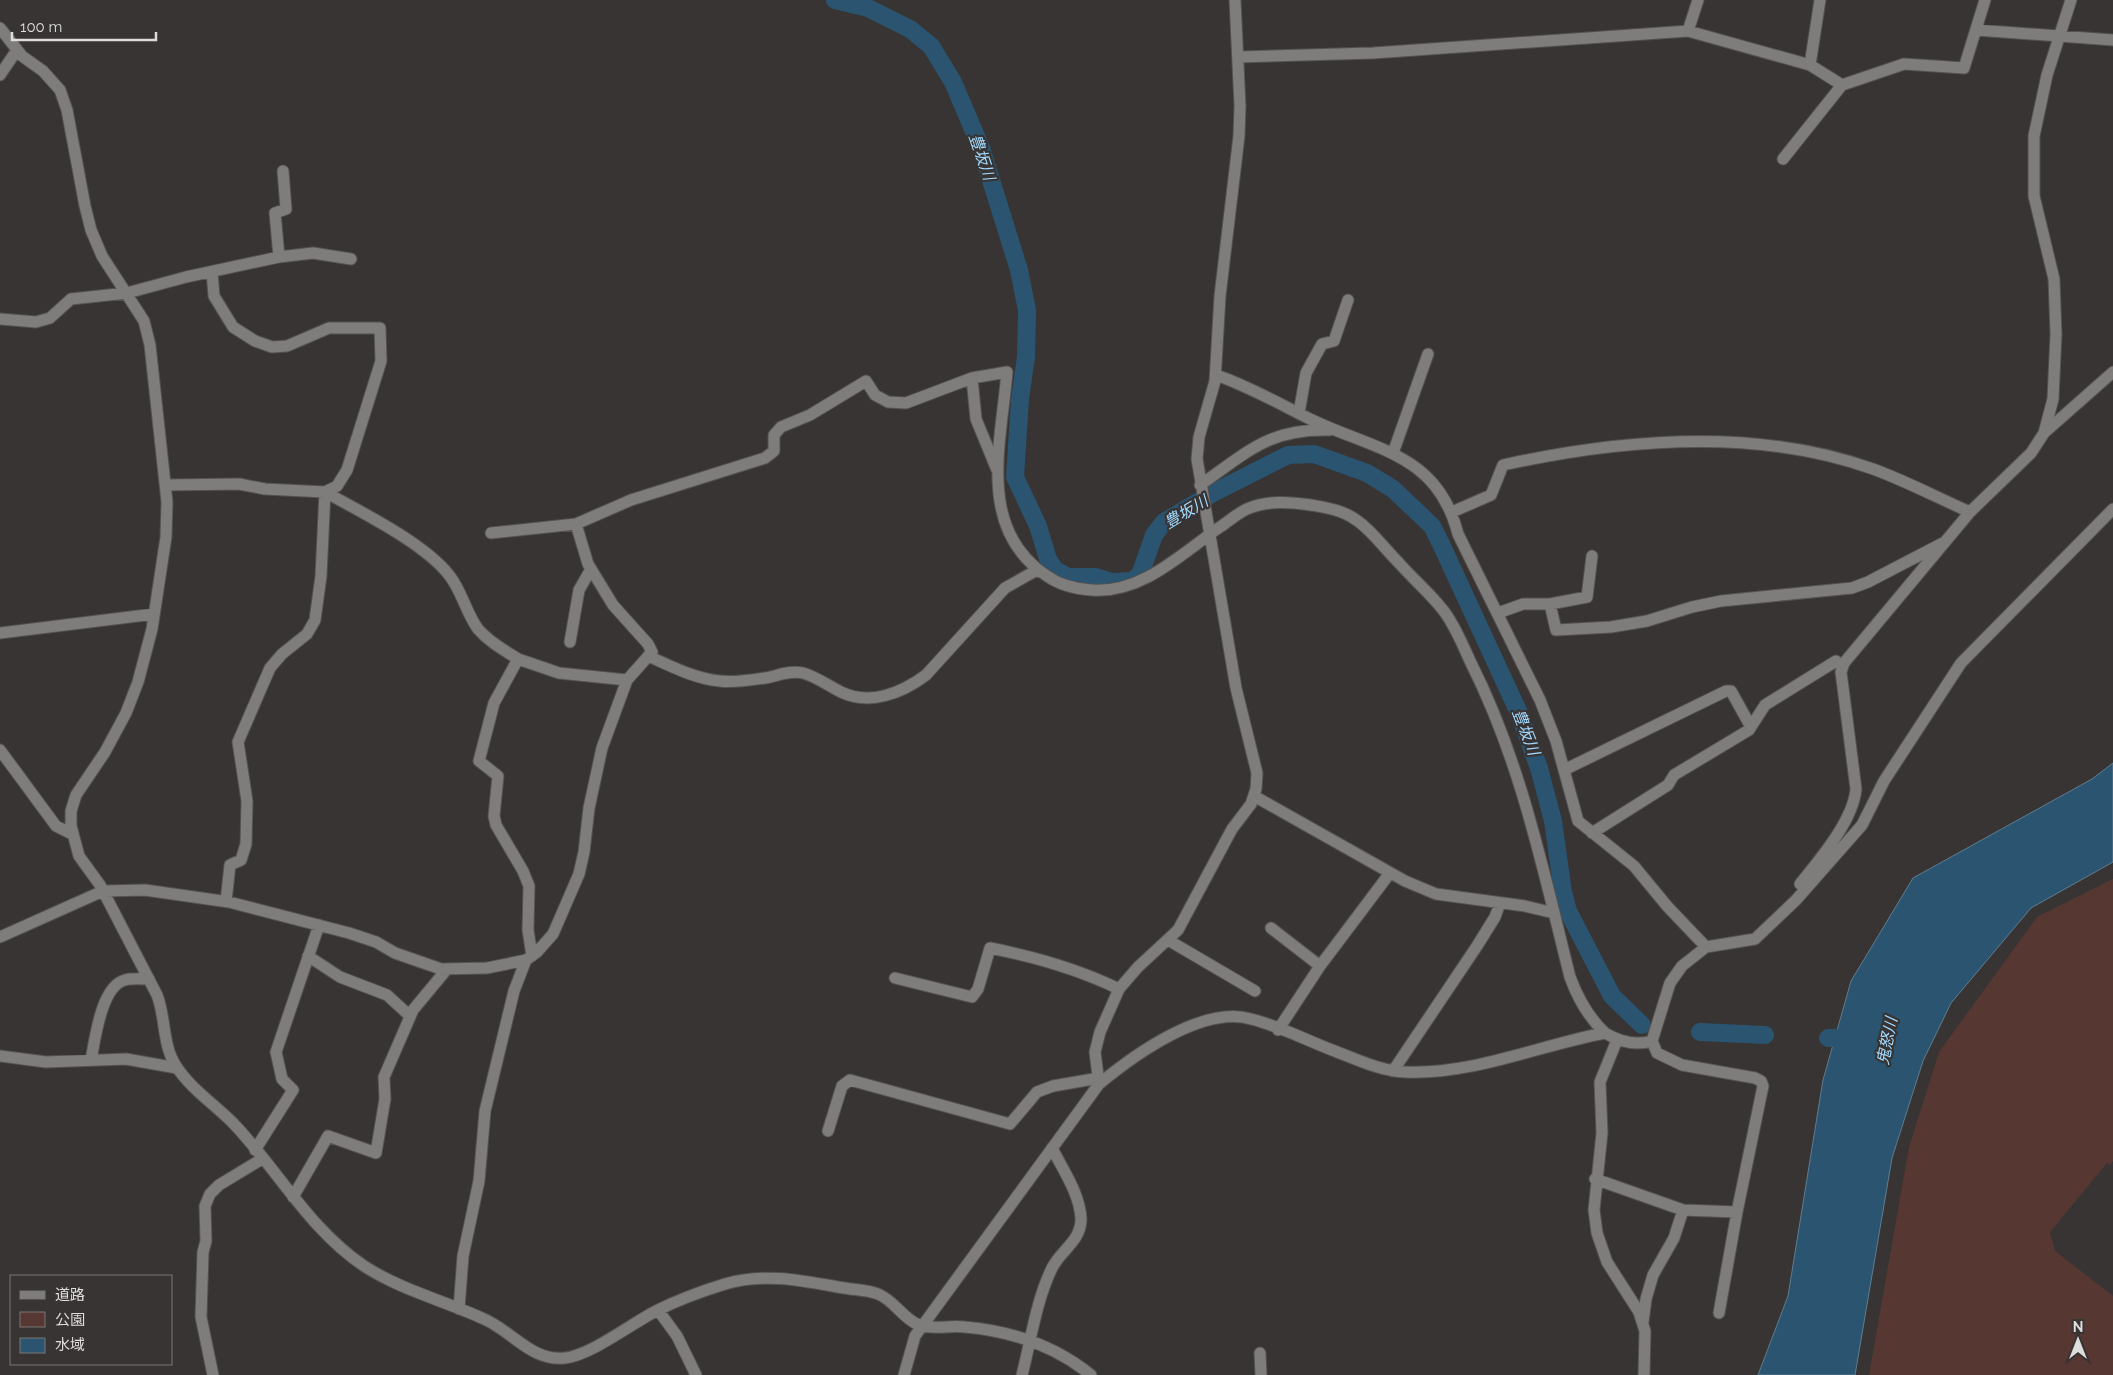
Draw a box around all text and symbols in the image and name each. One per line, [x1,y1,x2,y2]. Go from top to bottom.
scale bar [12,10,156,42]
text: 100 m [20,18,62,36]
water label: 豊坂川 [965,131,999,185]
water label: 豊坂川 [1161,490,1213,533]
water label: 豊坂川 [1509,706,1544,760]
water label: 鬼怒川 [1873,1014,1901,1066]
legend [10,1275,172,1365]
text: 道路 [55,1286,85,1304]
text: 公園 [55,1311,85,1329]
north arrow [2053,1315,2103,1365]
text: N [2073,1319,2083,1335]
text: 水域 [55,1336,85,1354]

